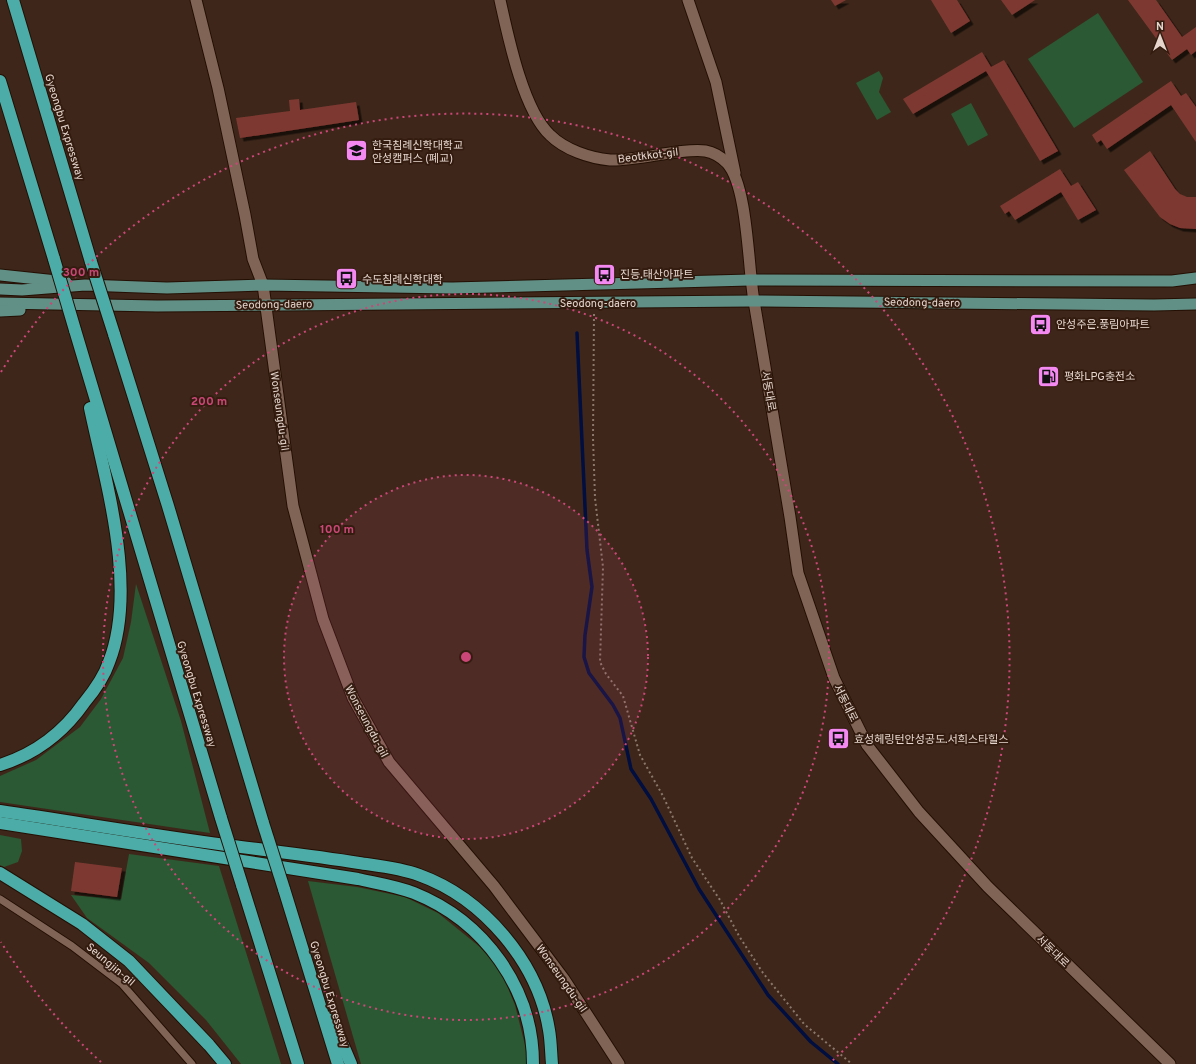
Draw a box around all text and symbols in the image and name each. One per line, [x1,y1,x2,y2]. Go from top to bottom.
north arrow [1140,16,1180,56]
text: N [1156,20,1164,34]
street label: Gyeongbu Expressway [41,72,87,182]
school or university icon: 한국침례신학대학교 안성캠퍼스 (폐교) [344,138,370,164]
place label: 한국침례신학대학교 안성캠퍼스 (폐교) [372,139,463,166]
street label: Beotkkot-gil [617,145,679,167]
bus stop icon: 진등.태산아파트 [591,261,617,287]
text: 300 m [63,265,99,281]
bus stop icon: 수도침례신학대학 [333,266,359,292]
place label: 진등.태산아파트 [620,268,693,282]
place label: 수도침례신학대학 [362,273,443,287]
street label: Seodong-daero [884,295,960,311]
street label: Seodong-daero [236,297,312,313]
street label: Seodong-daero [560,297,636,311]
bus stop icon: 안성주은.풍림아파트 [1028,311,1054,337]
place label: 안성주은.풍림아파트 [1056,318,1150,332]
fuel station icon: 평화LPG충전소 [1035,363,1061,389]
street label: 서동대로 [758,370,778,412]
place label: 평화LPG충전소 [1064,370,1135,384]
street label: Wonseungdu-gil [267,371,291,452]
text: 200 m [191,394,227,410]
text: 100 m [320,522,354,538]
street label: Gyeongbu Expressway [173,639,219,749]
centre of rings [459,650,473,664]
street label: 서동대로 [830,682,861,725]
street label: Wonseungdu-gil [341,683,391,760]
bus stop icon: 효성헤링턴안성공도.서희스타힐스 [825,726,851,752]
place label: 효성헤링턴안성공도.서희스타힐스 [854,733,1008,747]
street label: 서동대로 [1033,933,1072,971]
street label: Gyeongbu Expressway [306,939,352,1049]
street label: Seungjin-gil [83,940,138,989]
street label: Wonseungdu-gil [533,942,590,1015]

